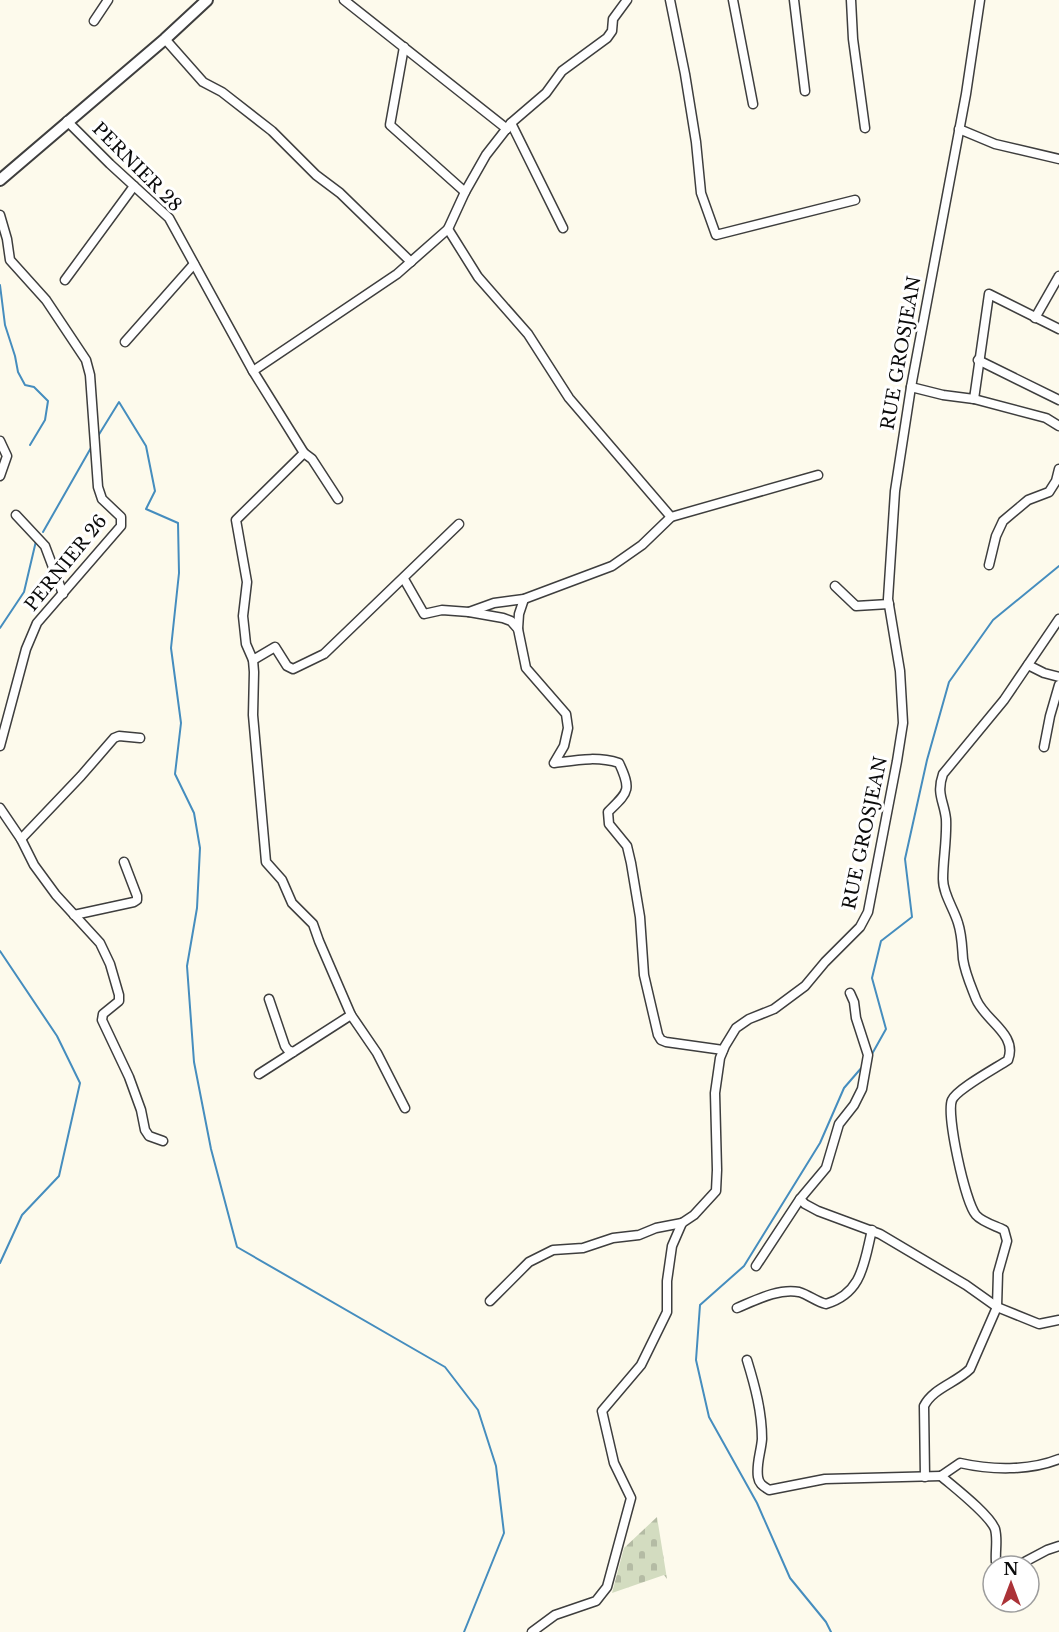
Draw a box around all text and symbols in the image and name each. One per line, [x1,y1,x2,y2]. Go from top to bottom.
street label: PERNIER 28 [88,118,186,216]
street label: RUE GROSJEAN [877,274,925,432]
street label: PERNIER 26 [20,510,112,616]
street label: RUE GROSJEAN [838,754,892,912]
north arrow [981,1554,1041,1614]
text: N [1003,1559,1019,1579]

